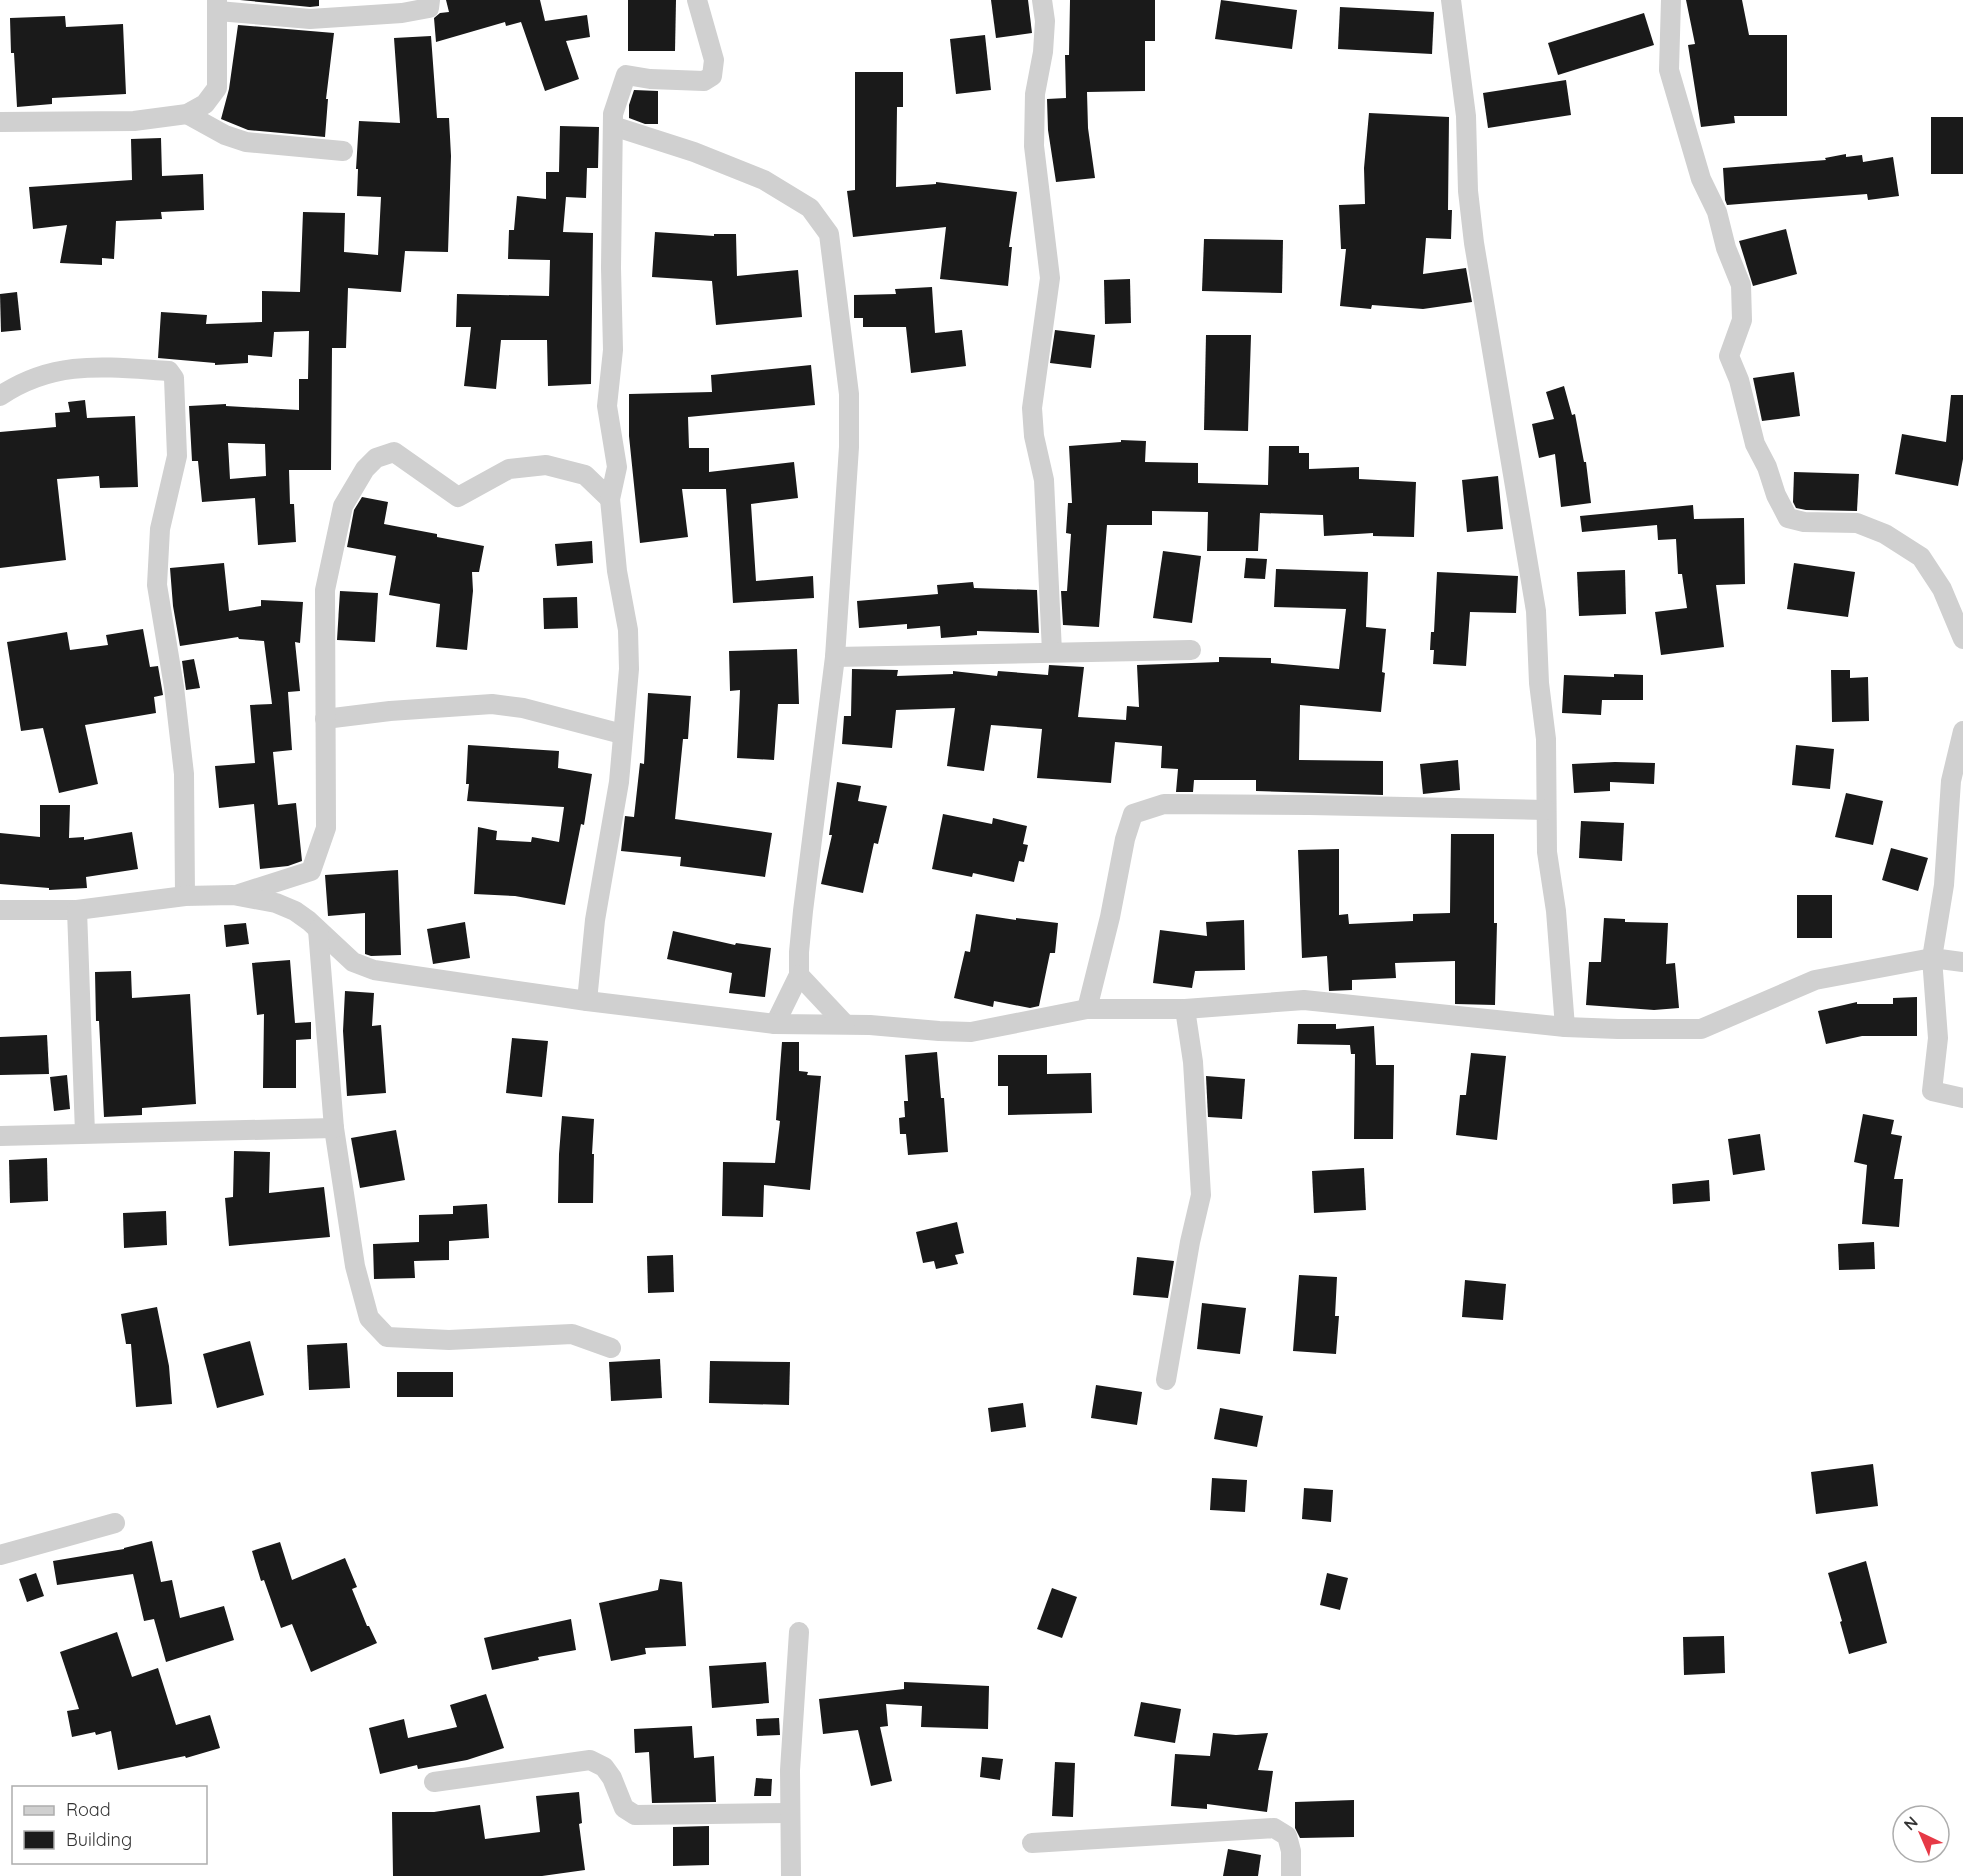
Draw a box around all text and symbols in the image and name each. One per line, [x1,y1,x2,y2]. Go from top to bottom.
legend [12,1786,207,1864]
text: Road [66,1798,111,1821]
north arrow [1891,1804,1951,1864]
text: N [1899,1812,1922,1834]
text: Building [66,1828,132,1851]

